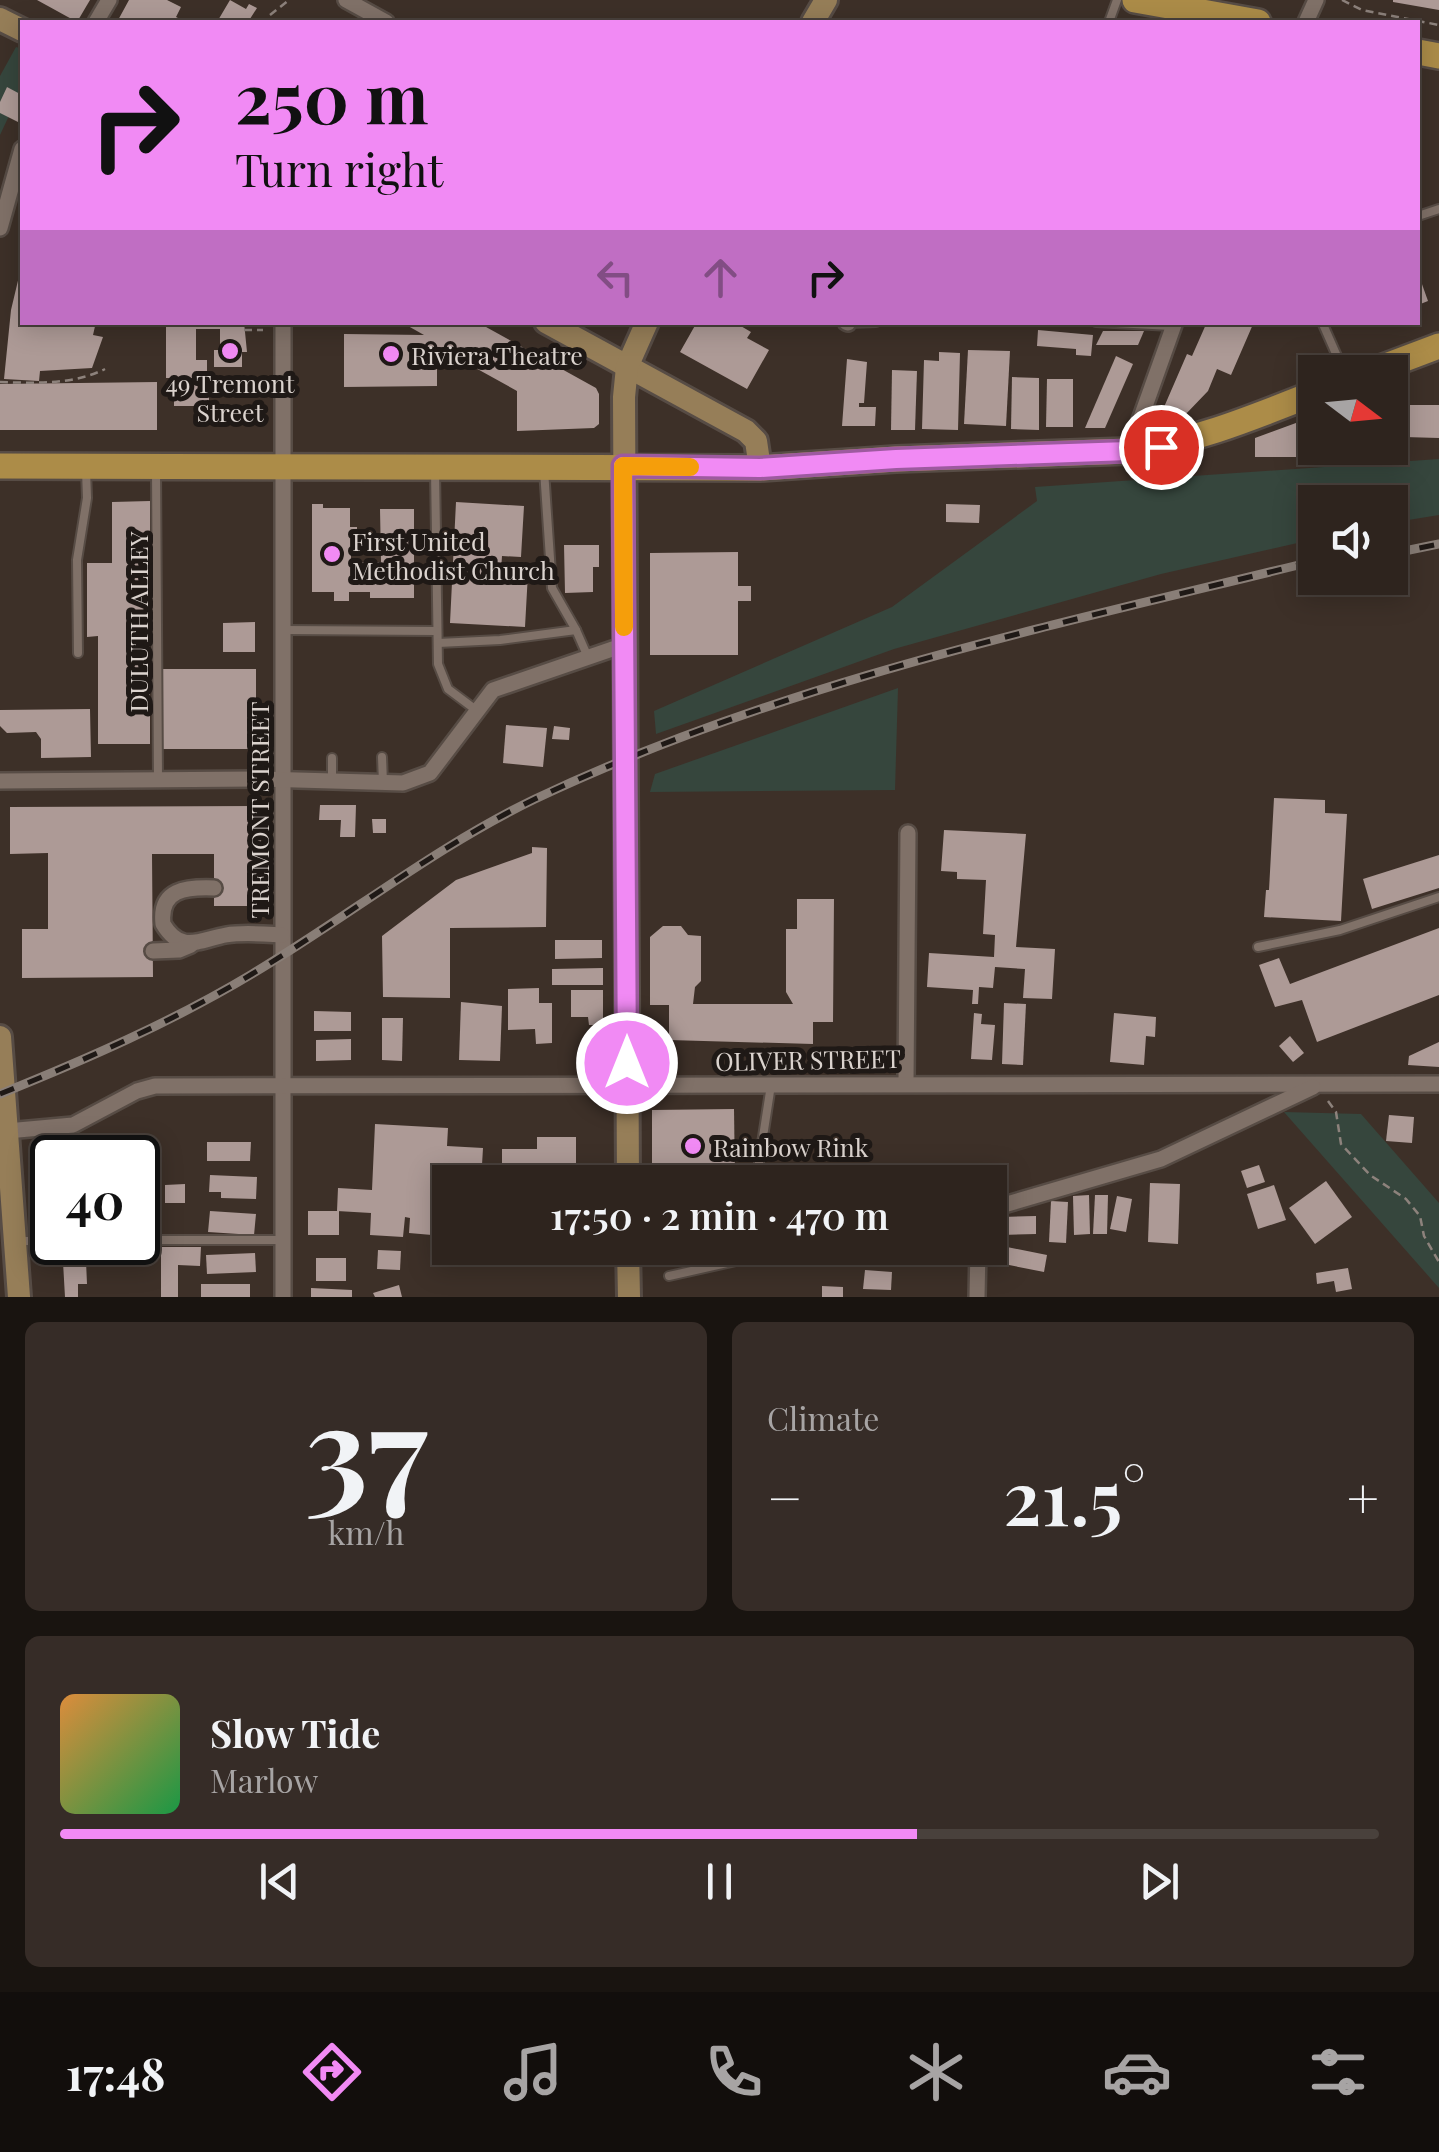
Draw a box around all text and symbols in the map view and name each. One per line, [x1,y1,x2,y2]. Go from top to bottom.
text: 250 m [235,48,429,142]
icon: right [70,60,200,190]
text: Turn right [235,138,443,198]
icon: left [588,250,643,305]
icon: ahead [693,250,748,305]
icon: right [798,250,853,305]
place label: Riviera Theatre [411,338,583,371]
marker: 49 Tremont Street [219,340,241,362]
marker: Riviera Theatre [380,343,402,365]
north arrow [1298,355,1408,465]
map controls [1298,355,1408,595]
place label: 49 Tremont Street [165,366,296,428]
pin [1119,405,1204,490]
icon: arrive [1134,420,1189,475]
button: sound [1298,485,1408,595]
place label: First United Methodist Church [352,524,555,586]
street label: DULUTH ALLEY [121,531,154,713]
marker: First United Methodist Church [321,543,343,565]
street label: TREMONT STREET [242,702,275,918]
position arrow [575,1011,679,1115]
street label: OLIVER STREET [715,1041,901,1077]
place label: Rainbow Rink [713,1130,869,1163]
speed limit sign: 40 [30,1135,160,1265]
marker: Rainbow Rink [682,1135,704,1157]
text: 17:50 · 2 min · 470 m [550,1189,889,1240]
text: 37 [305,1358,427,1532]
text: Climate [767,1396,879,1439]
text: 21.5° [1003,1445,1146,1545]
text: − [767,1459,803,1533]
text: + [1347,1459,1379,1533]
text: km/h [328,1510,404,1553]
text: Slow Tide [210,1707,380,1758]
text: Marlow [210,1758,318,1801]
icon: previous [252,1854,307,1909]
icon: pause [692,1854,747,1909]
icon: next [1132,1854,1187,1909]
icon: directions [297,2037,367,2107]
icon: music [498,2037,568,2107]
icon: phone [699,2037,769,2107]
icon: climate [901,2037,971,2107]
icon: car [1102,2037,1172,2107]
icon: filters [1303,2037,1373,2107]
text: 17:48 [66,2042,165,2102]

